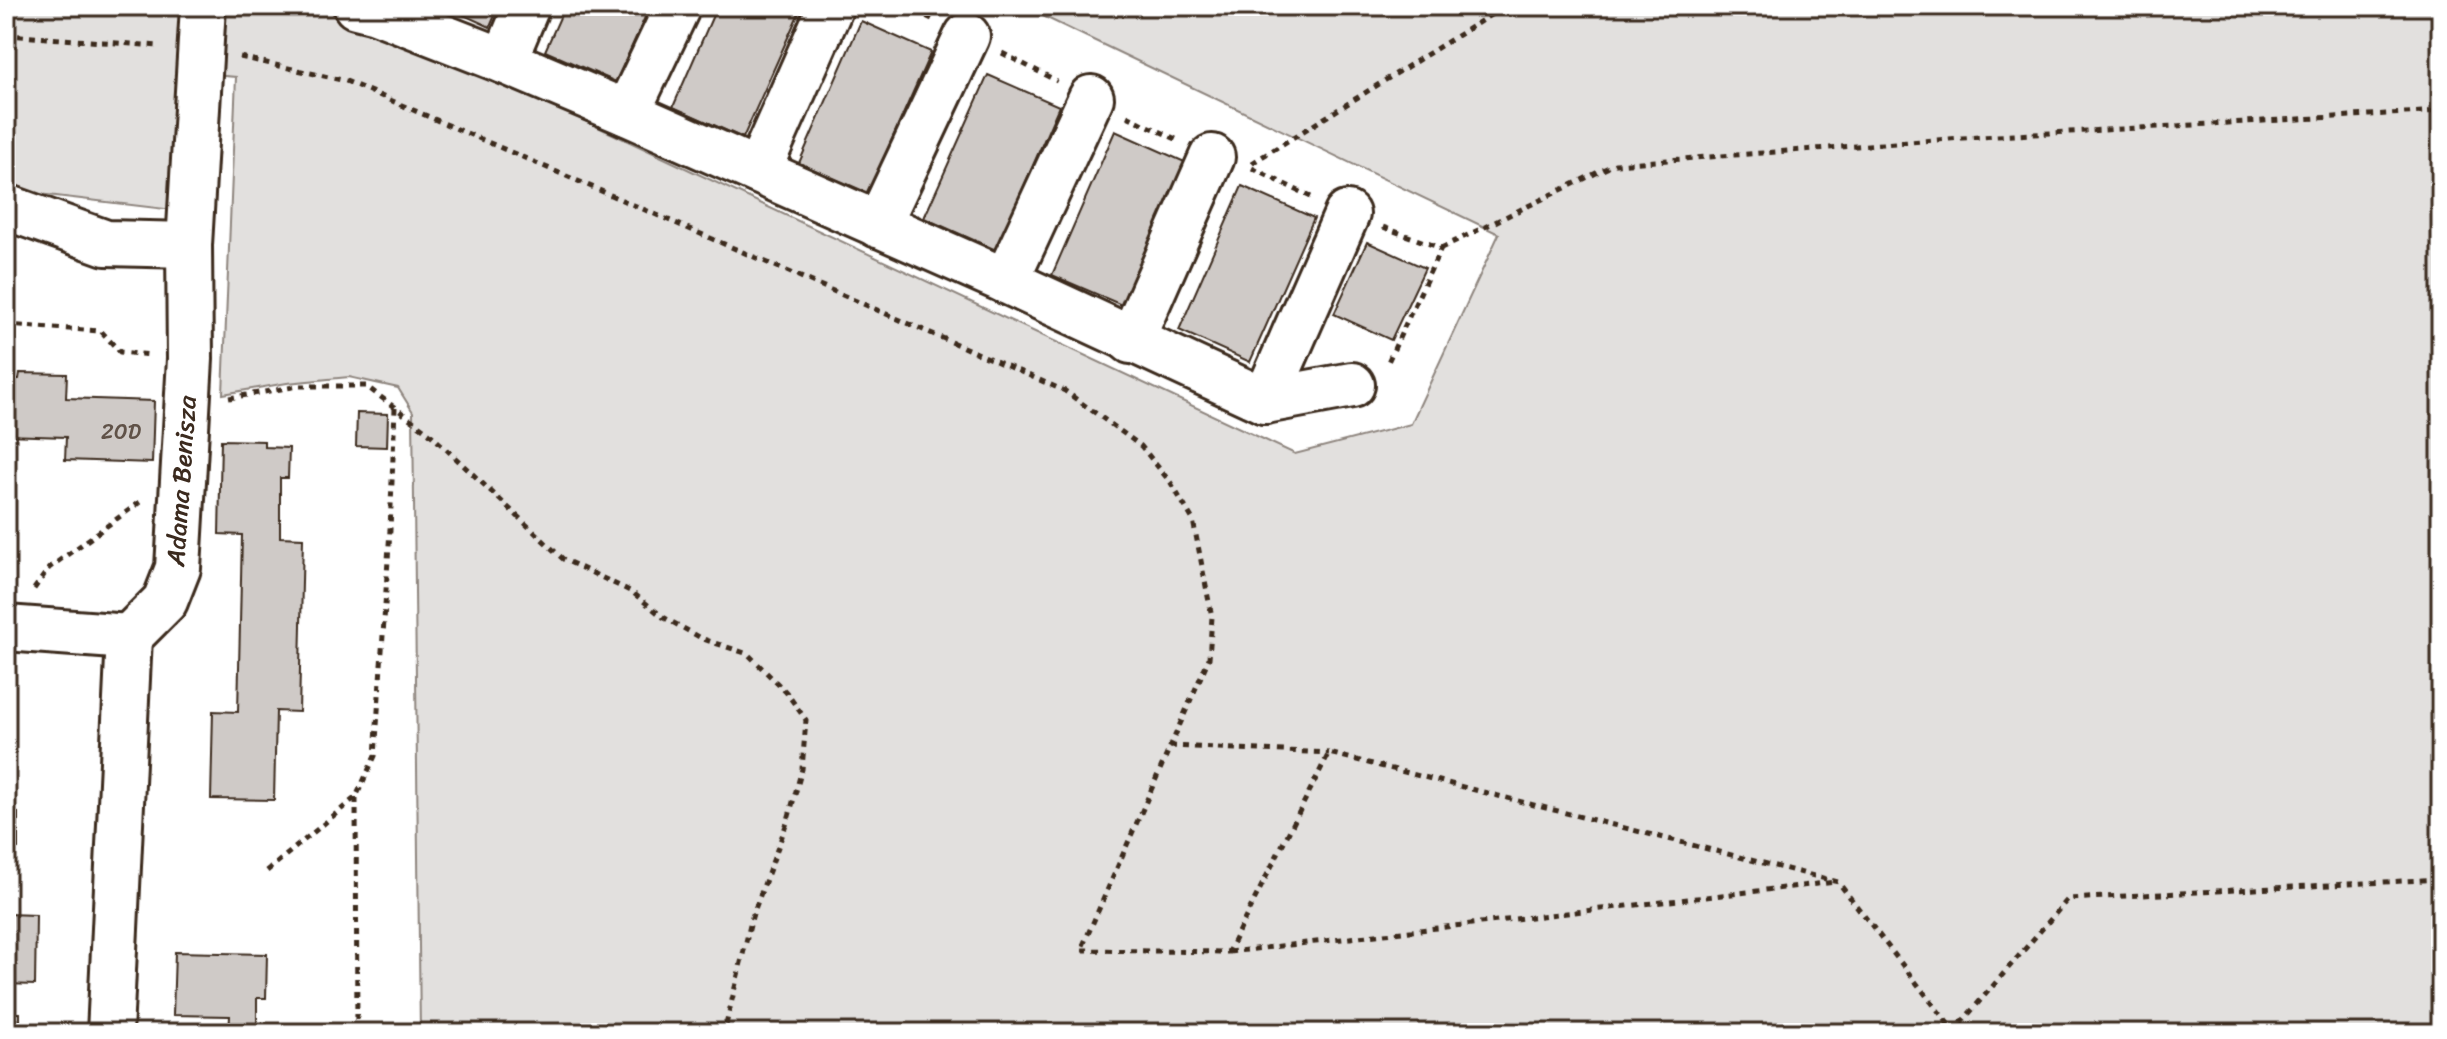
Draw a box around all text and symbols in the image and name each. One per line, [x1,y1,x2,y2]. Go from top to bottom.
street label: Adama Benisza [152,393,210,569]
house number: 20D [101,412,142,451]

